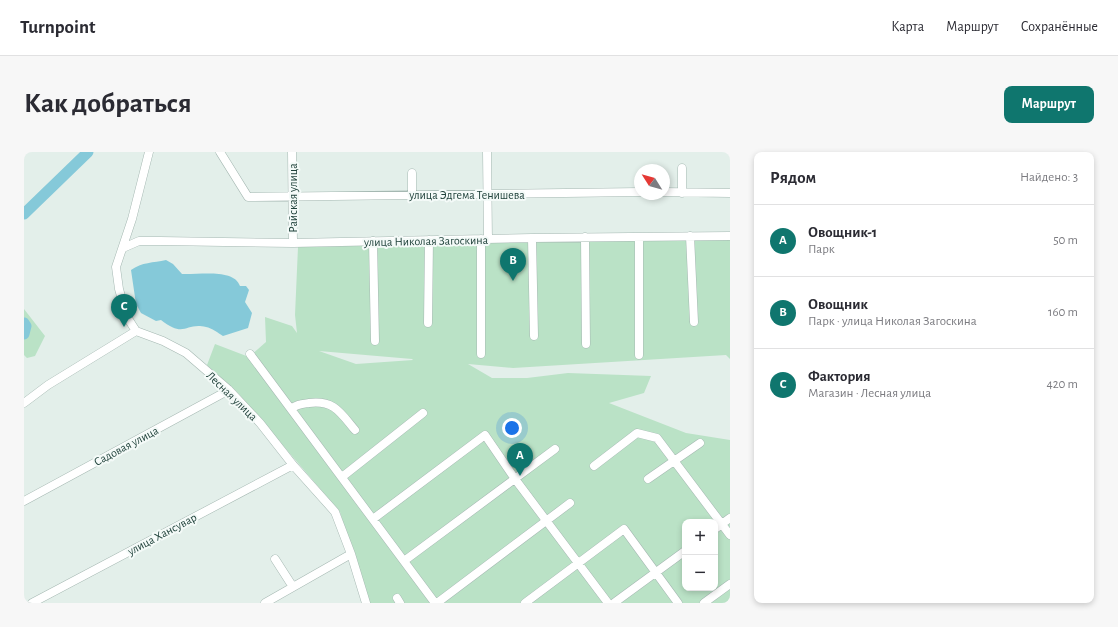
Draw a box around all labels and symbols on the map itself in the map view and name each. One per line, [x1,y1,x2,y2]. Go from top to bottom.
street label: Райская улица [287,163,300,233]
north arrow [634,164,670,200]
street label: улица Эдгема Тенишева [408,189,525,202]
street label: улица Николая Загоскина [363,234,489,249]
pin: B [500,248,526,281]
pin: C [111,294,137,327]
street label: Лесная улица [204,369,260,424]
your location [502,418,522,438]
street label: Садовая улица [92,424,161,469]
pin: A [507,443,533,476]
street label: улица Хансувар [125,511,199,559]

